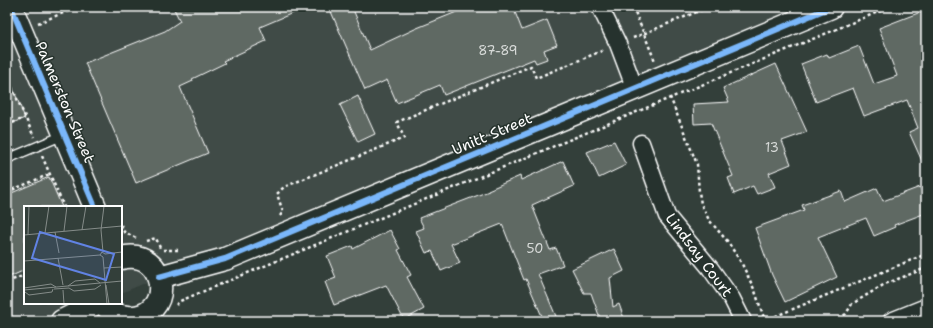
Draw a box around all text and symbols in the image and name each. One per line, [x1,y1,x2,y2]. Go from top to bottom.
street label: Palmerston Street [30,38,100,166]
house number: 87-89 [478,42,518,59]
street label: Unitt Street [449,108,535,160]
house number: 13 [765,139,779,156]
inset map [24,206,122,304]
street label: Lindsay Court [661,209,737,301]
house number: 50 [527,240,543,257]

